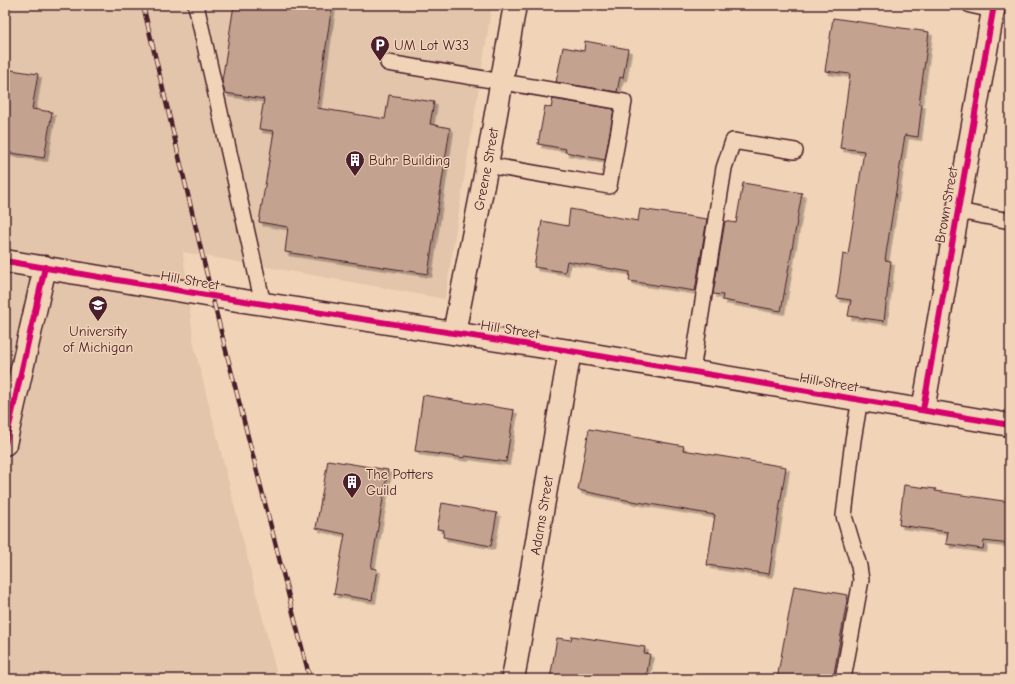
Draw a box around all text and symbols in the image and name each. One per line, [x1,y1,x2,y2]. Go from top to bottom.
parking icon: UM Lot W33 [369,34,391,62]
place label: UM Lot W33 [394,37,469,54]
street label: Greene Street [470,125,503,212]
building icon: Buhr Building [344,149,366,177]
place label: Buhr Building [369,152,450,169]
street label: Brown Street [931,165,962,245]
street label: Hill Street [159,267,221,294]
school or university icon: University of Michigan [87,294,109,322]
street label: Hill Street [479,316,541,343]
place label: University of Michigan [63,323,133,356]
street label: Hill Street [798,369,860,396]
place label: The Potters Guild [366,466,433,499]
building icon: The Potters Guild [341,471,363,499]
street label: Adams Street [527,474,557,556]

